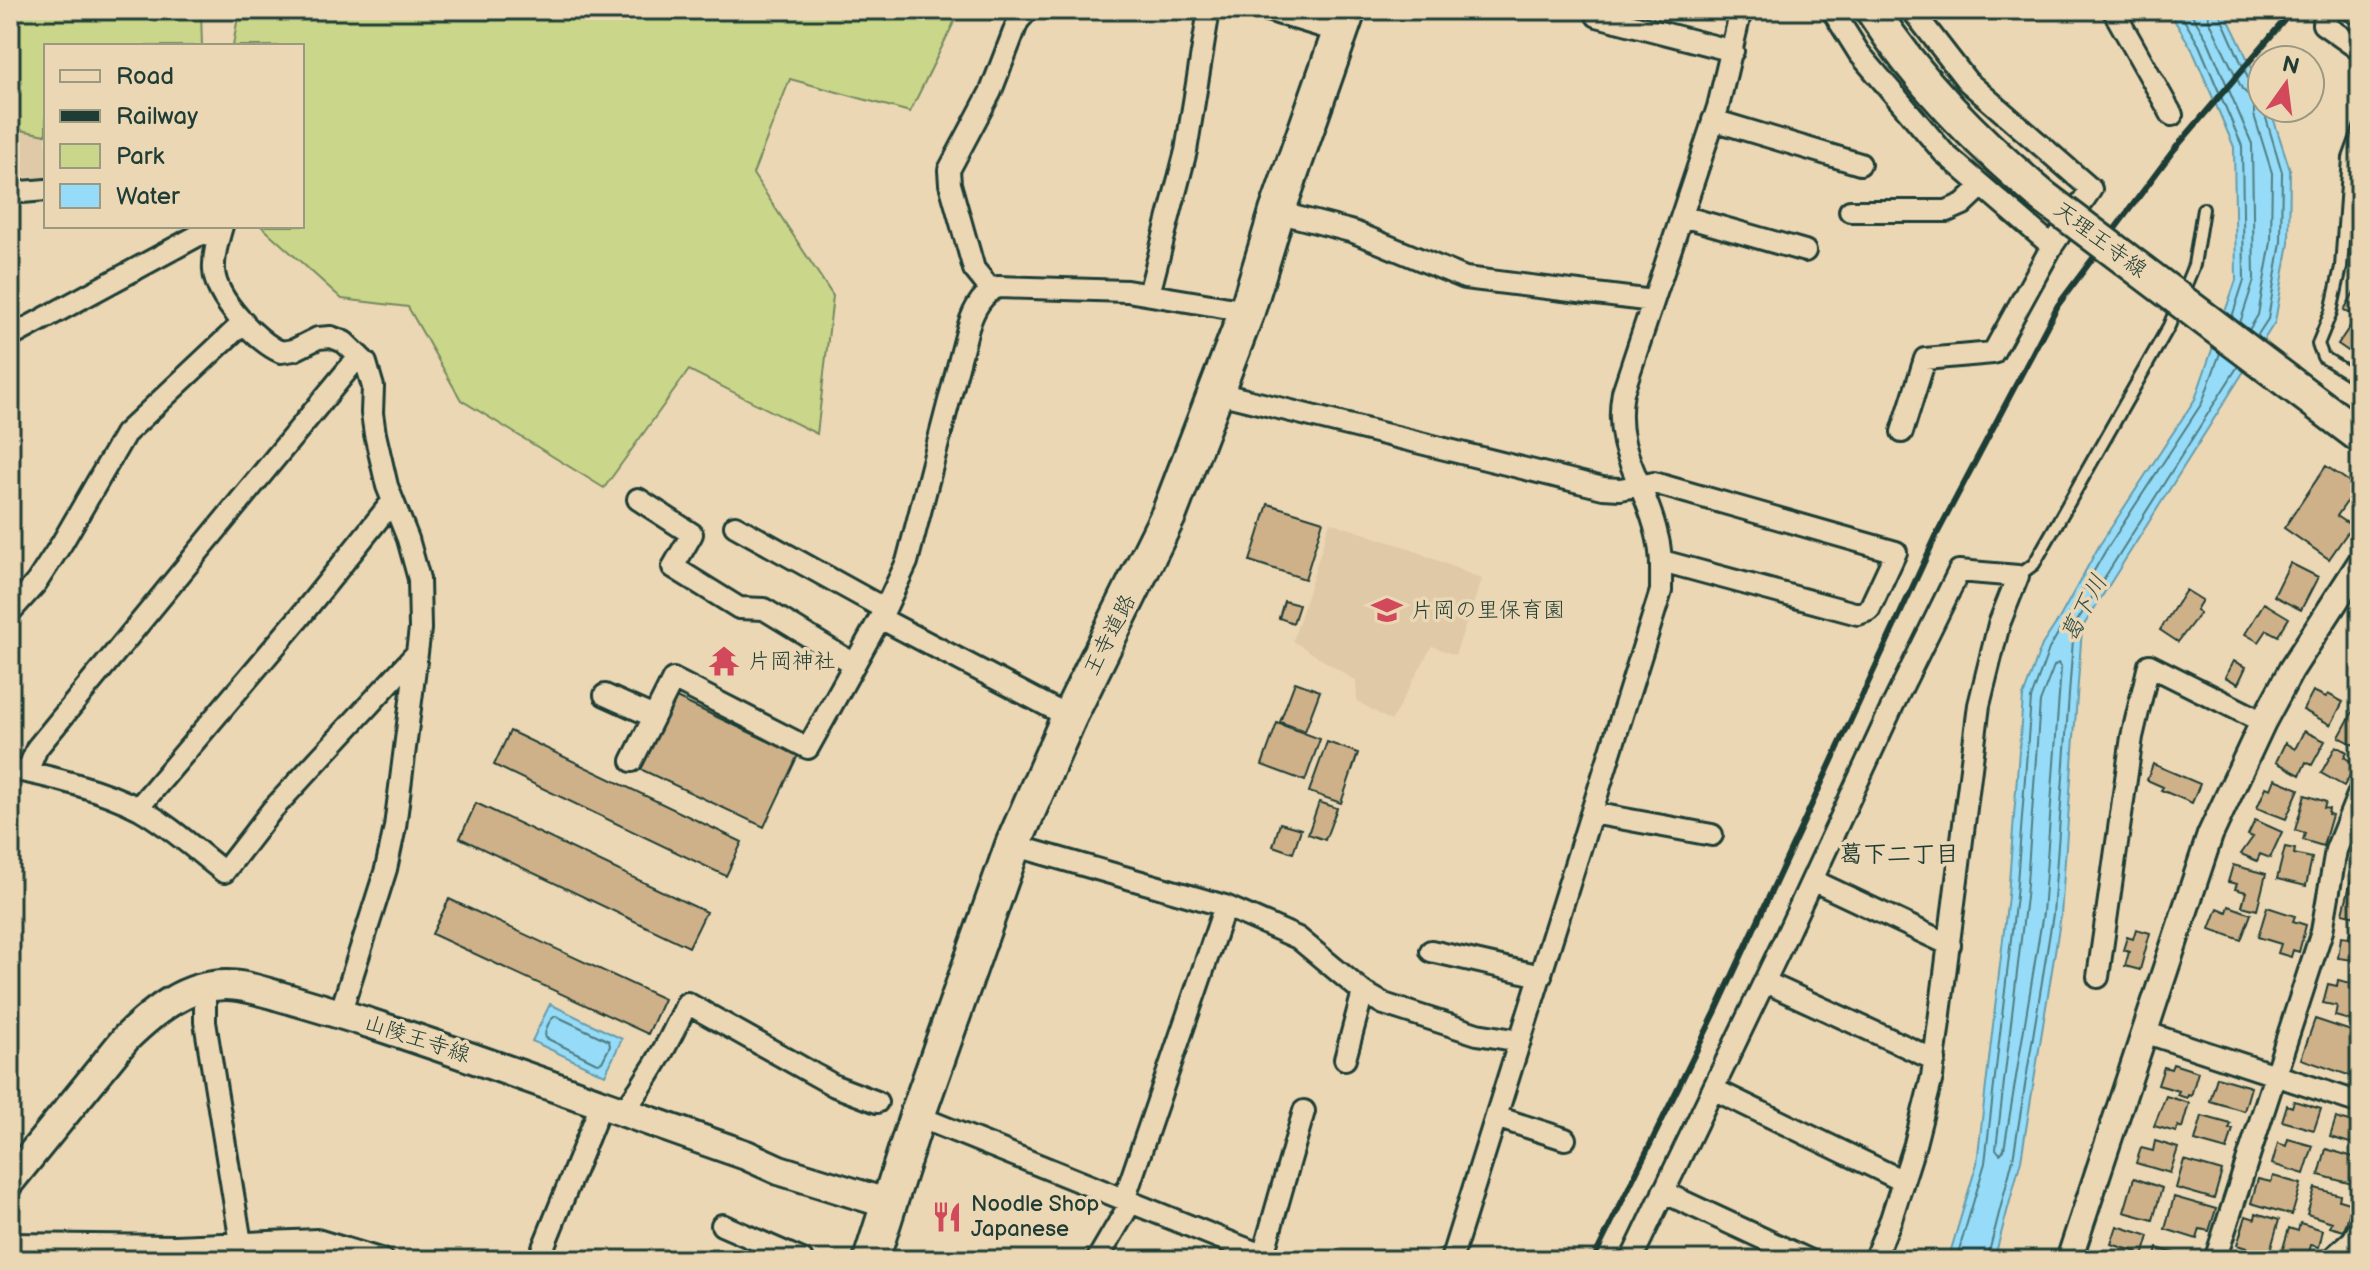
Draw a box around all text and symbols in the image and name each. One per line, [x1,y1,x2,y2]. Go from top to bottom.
legend [44,44,304,228]
north arrow [2246,44,2326,124]
text: N [2279,51,2302,81]
text: Road [116,62,174,91]
text: Railway [116,102,198,131]
text: Park [116,142,164,171]
text: Water [116,182,180,211]
street label: 天理王寺線 [2048,196,2152,284]
water label: 葛下川 [2054,569,2114,647]
street label: 王寺道路 [1078,590,1142,680]
school or university icon: 片岡の里保育園 [1370,593,1404,627]
place label: 片岡の里保育園 [1411,597,1565,624]
temple icon: 片岡神社 [707,644,741,678]
place label: 片岡神社 [748,648,836,675]
district label: 葛下二丁目 [1839,840,1959,869]
street label: 山陵王寺線 [361,1009,473,1069]
place label: Noodle Shop Japanese [971,1191,1099,1243]
restaurant icon: Noodle Shop Japanese [930,1200,964,1234]

